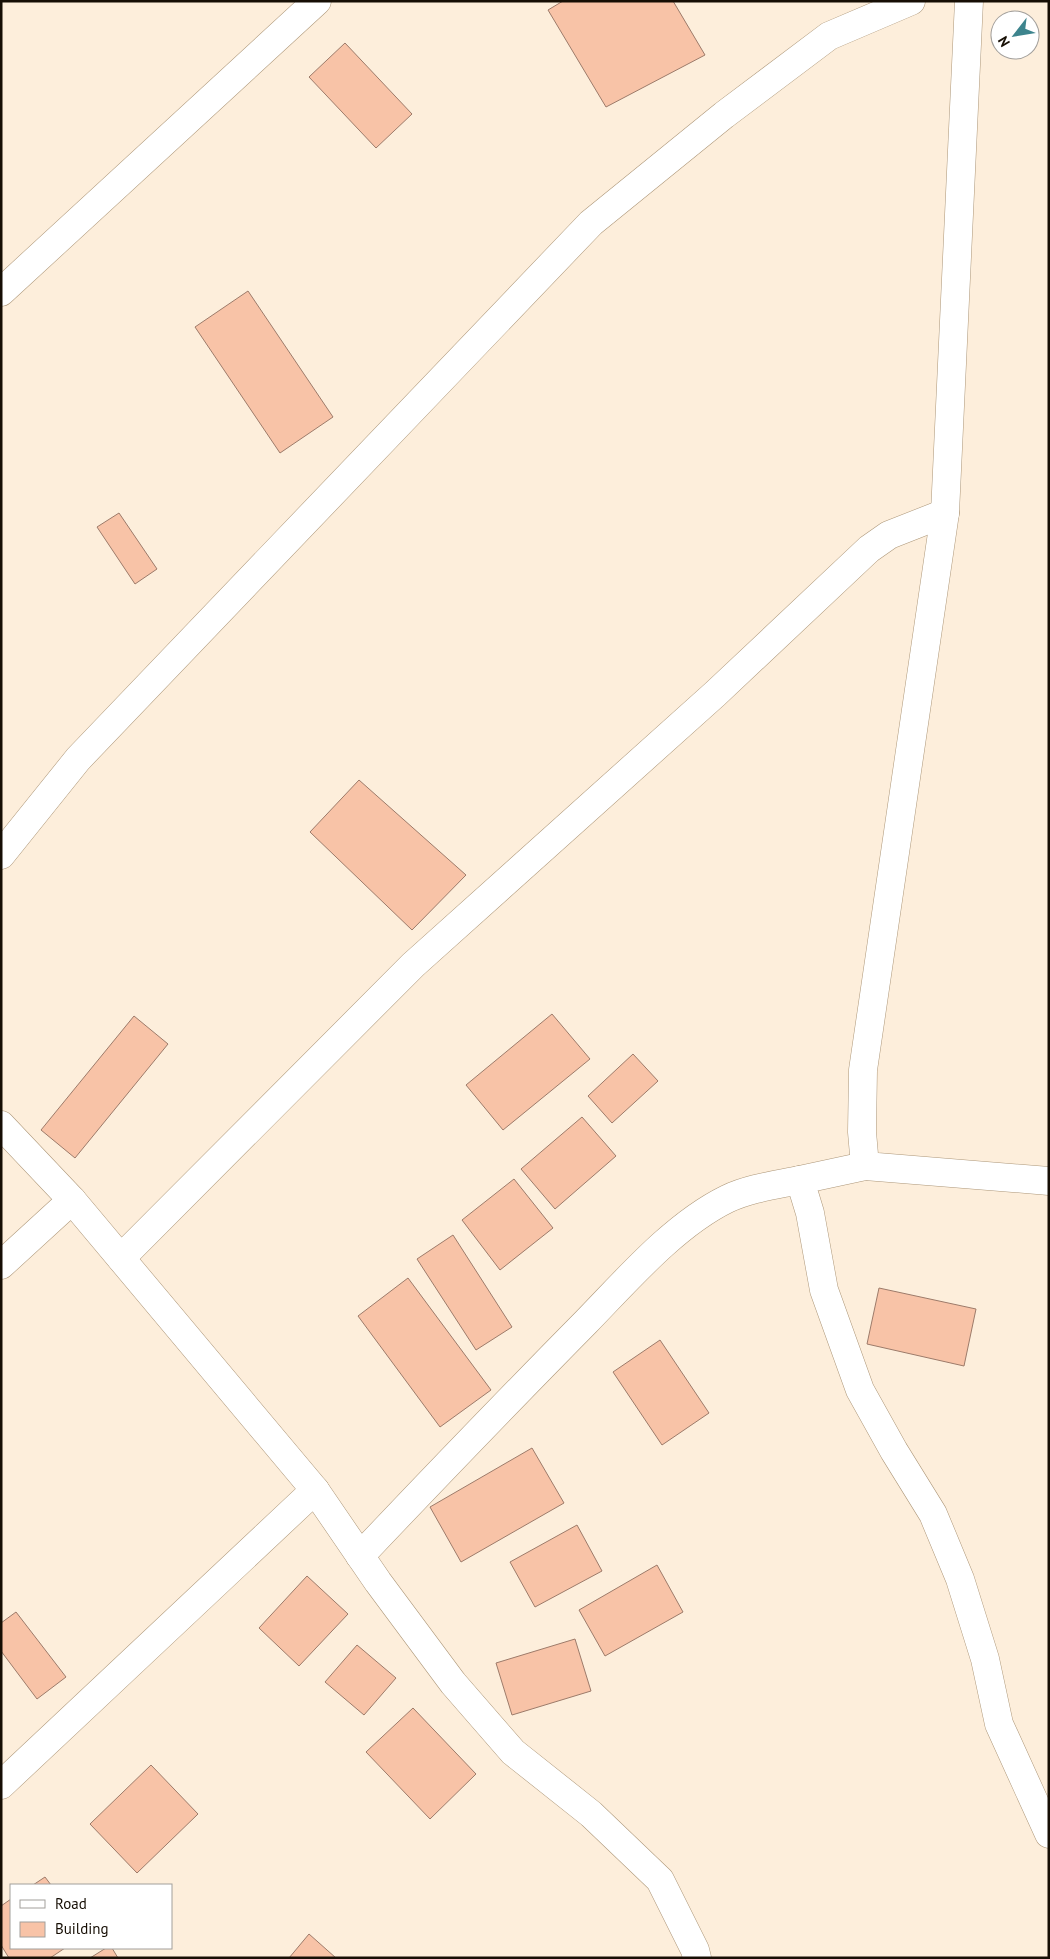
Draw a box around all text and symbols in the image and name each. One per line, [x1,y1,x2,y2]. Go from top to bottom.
north arrow [990,10,1040,60]
text: N [994,33,1014,50]
legend [10,1884,172,1949]
text: Road [55,1894,87,1913]
text: Building [55,1919,109,1938]

